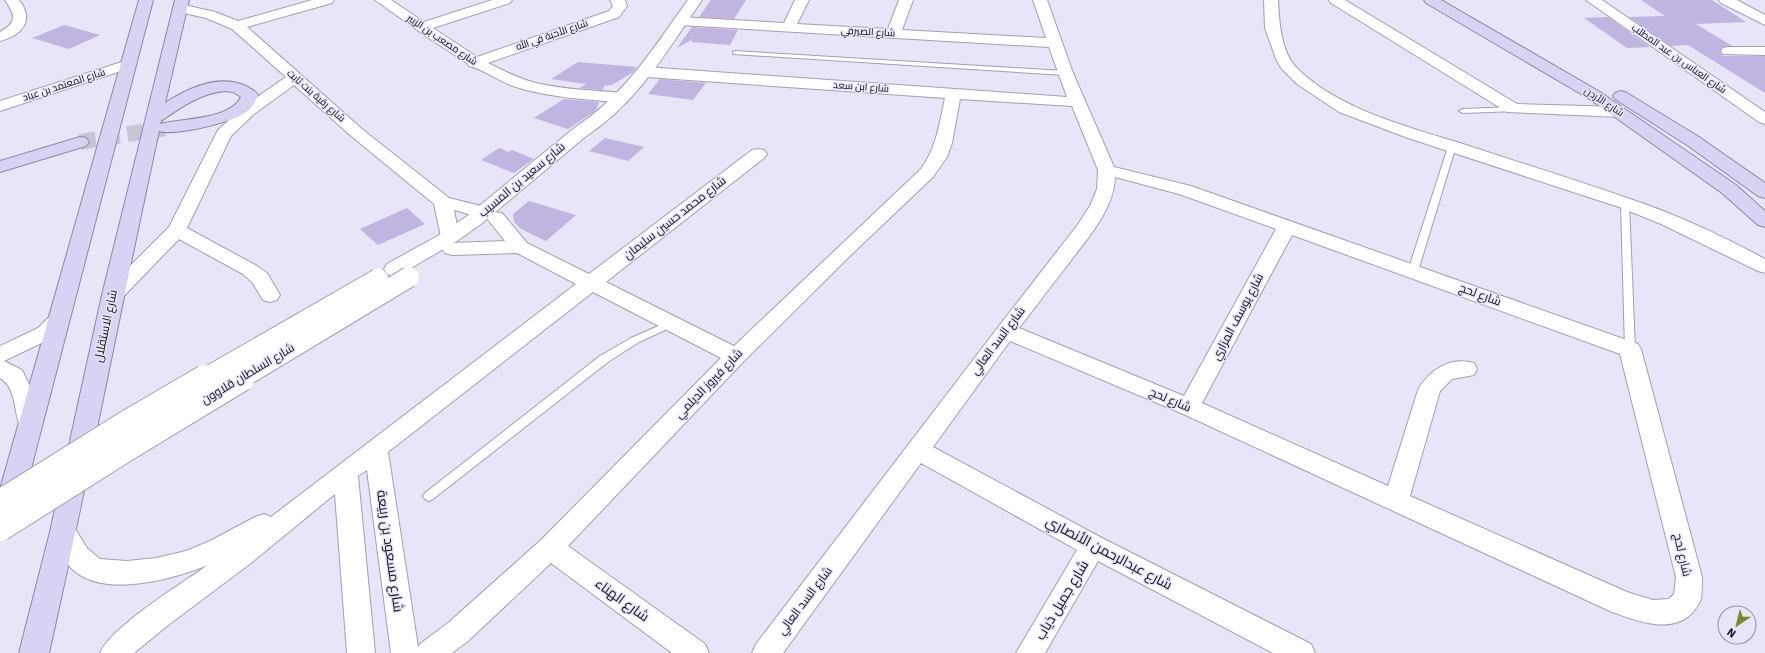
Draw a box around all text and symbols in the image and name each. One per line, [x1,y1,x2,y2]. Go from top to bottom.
street label: شارع مصعب بن الزبير [404,11,479,68]
street label: شارع الأحبة في الله [514,15,590,54]
street label: شارع العباس بن عبد المطلب [1629,22,1729,96]
street label: شارع الصيرفي [840,25,895,40]
street label: شارع المعتمد بن عباد [21,66,107,104]
street label: شارع رقية بنت ثابت [284,67,348,125]
street label: شارع ابن سعد [833,79,889,95]
street label: شارع الأردن [1582,85,1626,119]
street label: شارع سعيد بن المسيب [476,139,568,221]
street label: شارع محمد حسين سليمان [621,173,729,263]
street label: شارع يوسف المزاري [1209,271,1269,364]
street label: شارع لحج [1457,280,1503,310]
street label: شارع الاستقلال [91,288,121,364]
street label: شارع السد العالي [967,304,1030,379]
street label: شارع السلطان قلاوون [199,340,297,408]
street label: شارع فيروز الديلمي [672,346,748,423]
street label: شارع لحج [1147,385,1193,416]
street label: شارع مسعود بن ربيعة [373,489,407,613]
street label: شارع عبدالرحمن الأنصاري [1041,512,1175,596]
street label: شارع لحج [1670,532,1694,578]
street label: شارع جميل ذياب [1032,557,1092,643]
street label: شارع السد العالي [774,564,837,639]
street label: شارع الهناء [592,575,652,625]
north arrow [1717,605,1757,645]
text: N [1725,625,1738,640]

